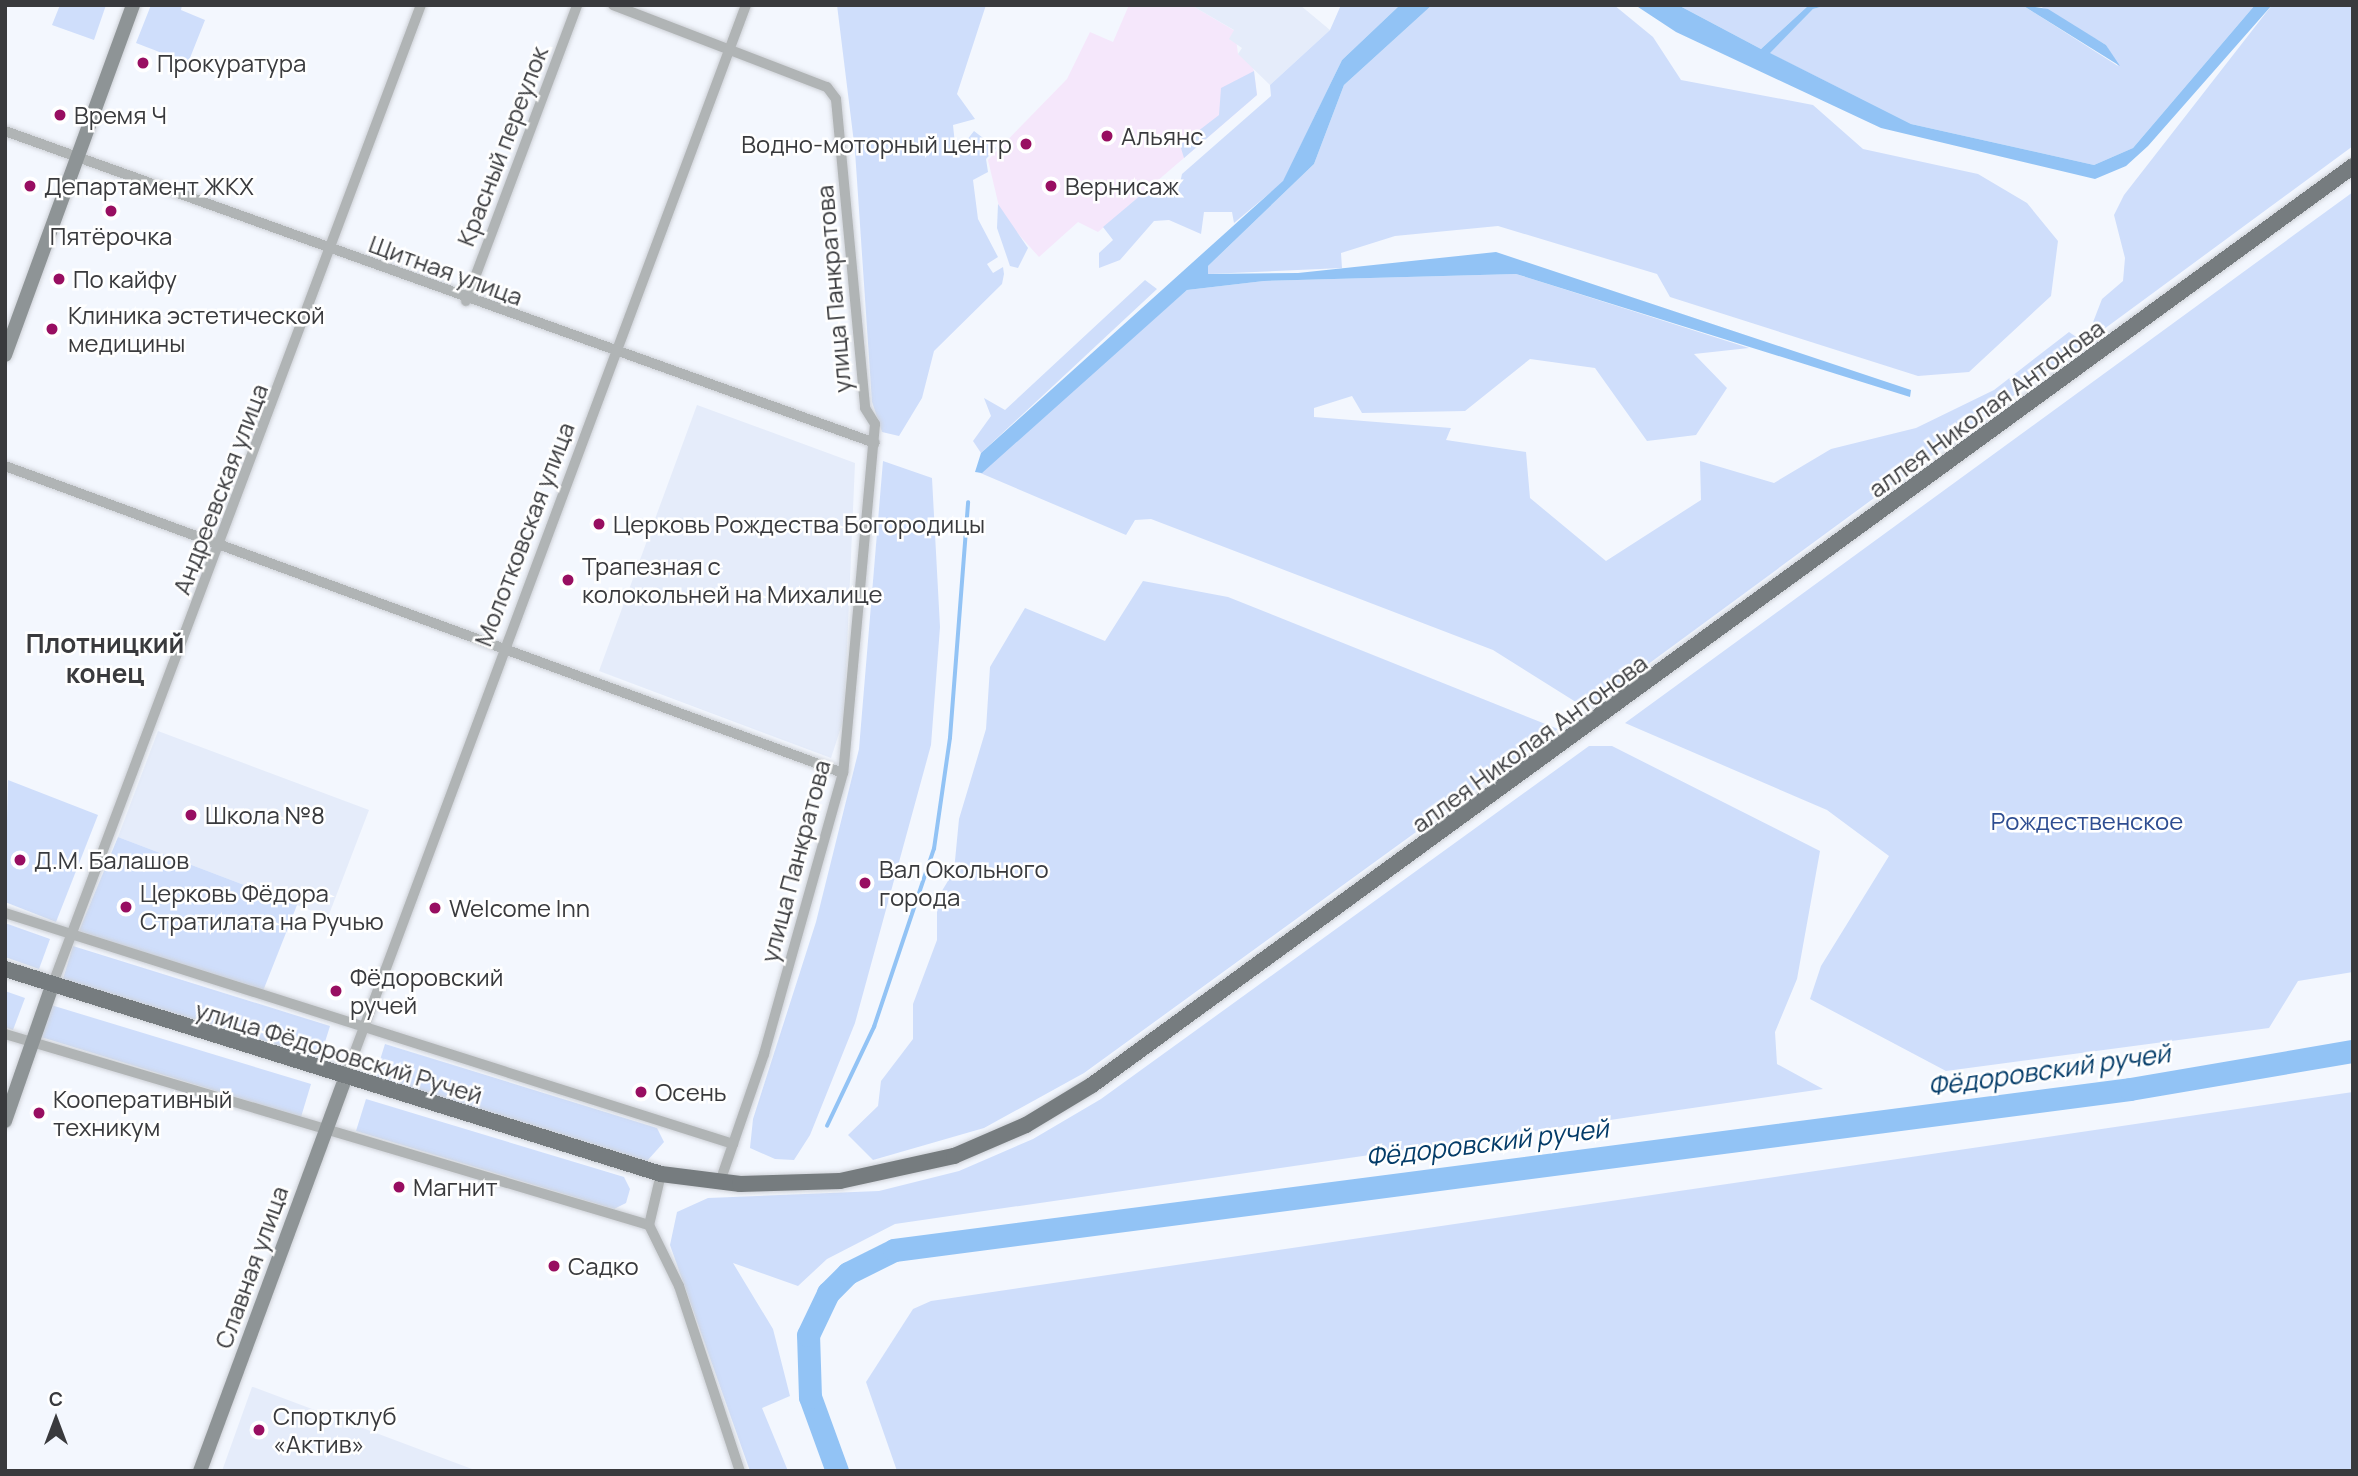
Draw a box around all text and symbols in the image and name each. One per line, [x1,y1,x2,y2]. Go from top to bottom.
street label: Красный переулок [451,42,553,250]
place label: Прокуратура [157,49,306,77]
marker: Прокуратура [135,55,151,71]
place label: Время Ч [74,101,167,129]
marker: Время Ч [52,107,68,123]
place label: Альянс [1121,122,1204,150]
marker: Альянс [1099,128,1115,144]
place label: Водно-моторный центр [741,130,1012,158]
marker: Водно-моторный центр [1018,136,1034,152]
place label: Департамент ЖКХ [44,172,254,200]
place label: Вернисаж [1065,172,1179,200]
marker: Департамент ЖКХ [22,178,38,194]
marker: Вернисаж [1043,178,1059,194]
street label: улица Панкратова [810,184,856,394]
marker: Пятёрочка [103,203,119,219]
place label: Пятёрочка [50,222,172,250]
street label: Щитная улица [365,229,527,311]
place label: По кайфу [73,265,177,293]
marker: По кайфу [51,271,67,287]
place label: Клиника эстетической медицины [68,301,325,357]
street label: аллея Николая Антонова [1863,313,2109,503]
marker: Клиника эстетической медицины [42,319,62,339]
street label: Андреевская улица [167,380,273,598]
street label: Молотковская улица [468,418,580,650]
place label: Церковь Рождества Богородицы [613,510,985,538]
marker: Церковь Рождества Богородицы [591,516,607,532]
place label: Трапезная с колокольней на Михалице [582,552,883,608]
marker: Трапезная с колокольней на Михалице [560,572,576,588]
district label: Плотницкий конец [26,628,184,690]
street label: аллея Николая Антонова [1406,648,1652,838]
street label: улица Панкратова [754,757,836,965]
place label: Школа №8 [205,801,325,829]
marker: Школа №8 [183,807,199,823]
park label: Рождественское [1991,807,2183,835]
place label: Д.М. Балашов [34,846,189,874]
marker: Д.М. Балашов [12,852,28,868]
place label: Вал Окольного города [879,855,1049,911]
marker: Вал Окольного города [857,875,873,891]
place label: Церковь Фёдора Стратилата на Ручью [140,879,384,935]
place label: Welcome Inn [449,894,590,922]
marker: Церковь Фёдора Стратилата на Ручью [118,899,134,915]
marker: Welcome Inn [427,900,443,916]
place label: Фёдоровский ручей [350,963,503,1019]
marker: Фёдоровский ручей [328,983,344,999]
street label: улица Фёдоровский Ручей [192,995,486,1109]
water label: Фёдоровский ручей [1926,1038,2172,1102]
place label: Осень [655,1078,727,1106]
marker: Осень [633,1084,649,1100]
place label: Кооперативный техникум [53,1085,232,1141]
marker: Кооперативный техникум [31,1105,47,1121]
water label: Фёдоровский ручей [1364,1113,1610,1173]
place label: Магнит [413,1173,498,1201]
marker: Магнит [391,1179,407,1195]
street label: Славная улица [208,1182,294,1352]
place label: Садко [568,1252,639,1280]
marker: Садко [546,1258,562,1274]
north arrow [21,1385,91,1455]
text: С [49,1386,63,1412]
place label: Спортклуб «Актив» [273,1402,397,1458]
marker: Спортклуб «Актив» [251,1422,267,1438]

